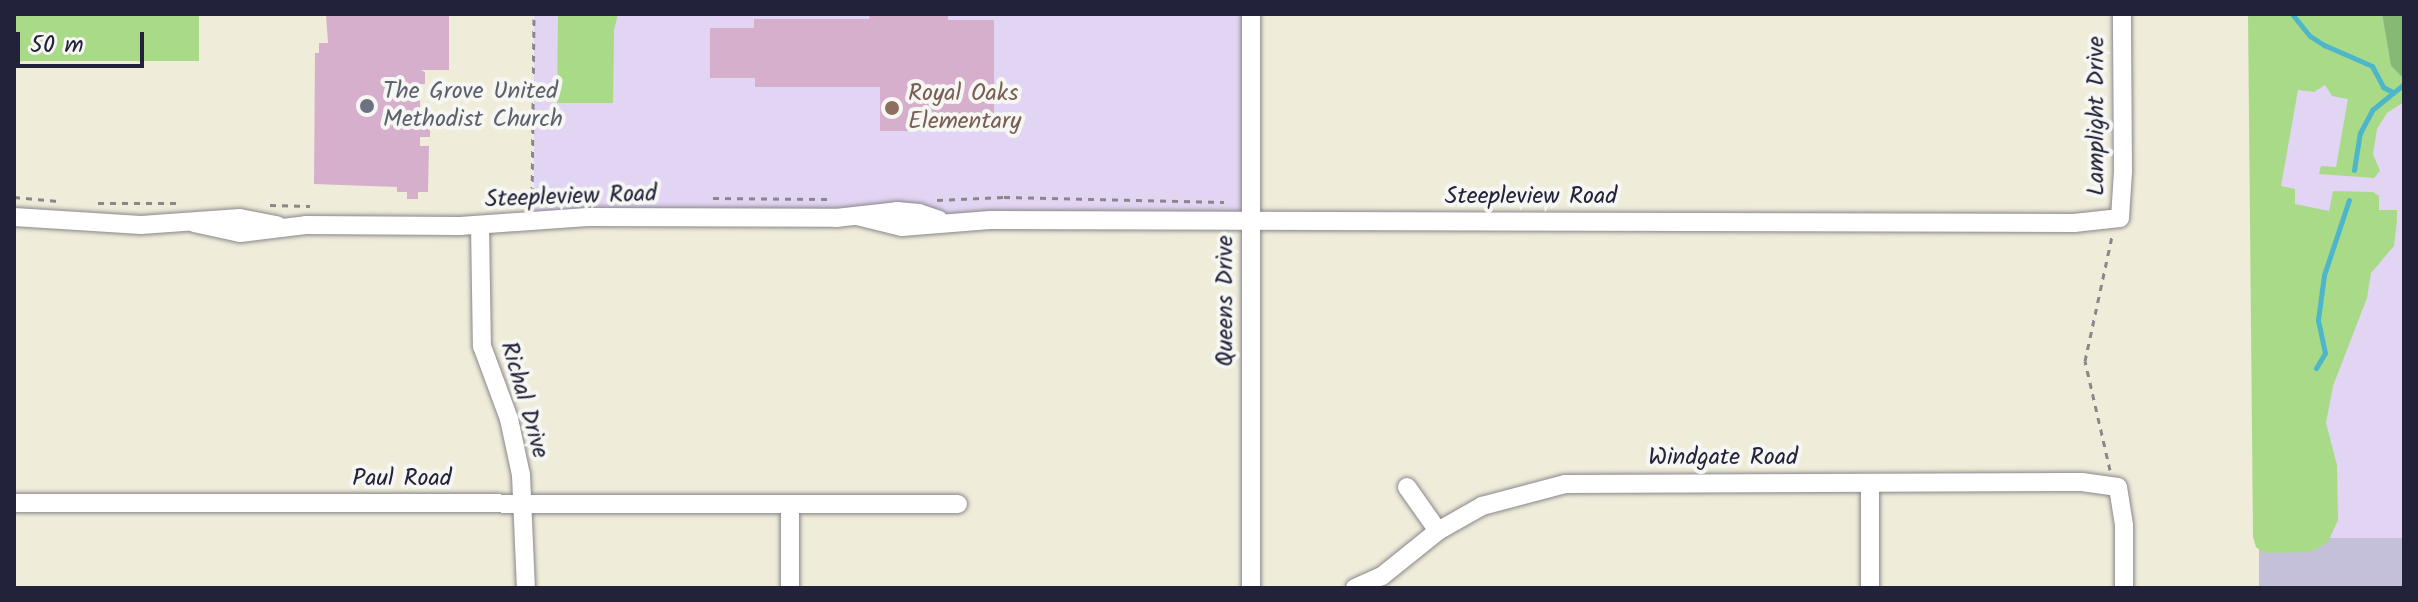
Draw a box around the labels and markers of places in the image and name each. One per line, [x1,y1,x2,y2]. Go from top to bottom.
place label: The Grove United Methodist Church [383,78,563,134]
place label: Royal Oaks Elementary [908,80,1021,136]
marker: The Grove United Methodist Church [358,97,376,115]
marker: Royal Oaks Elementary [883,99,901,117]

